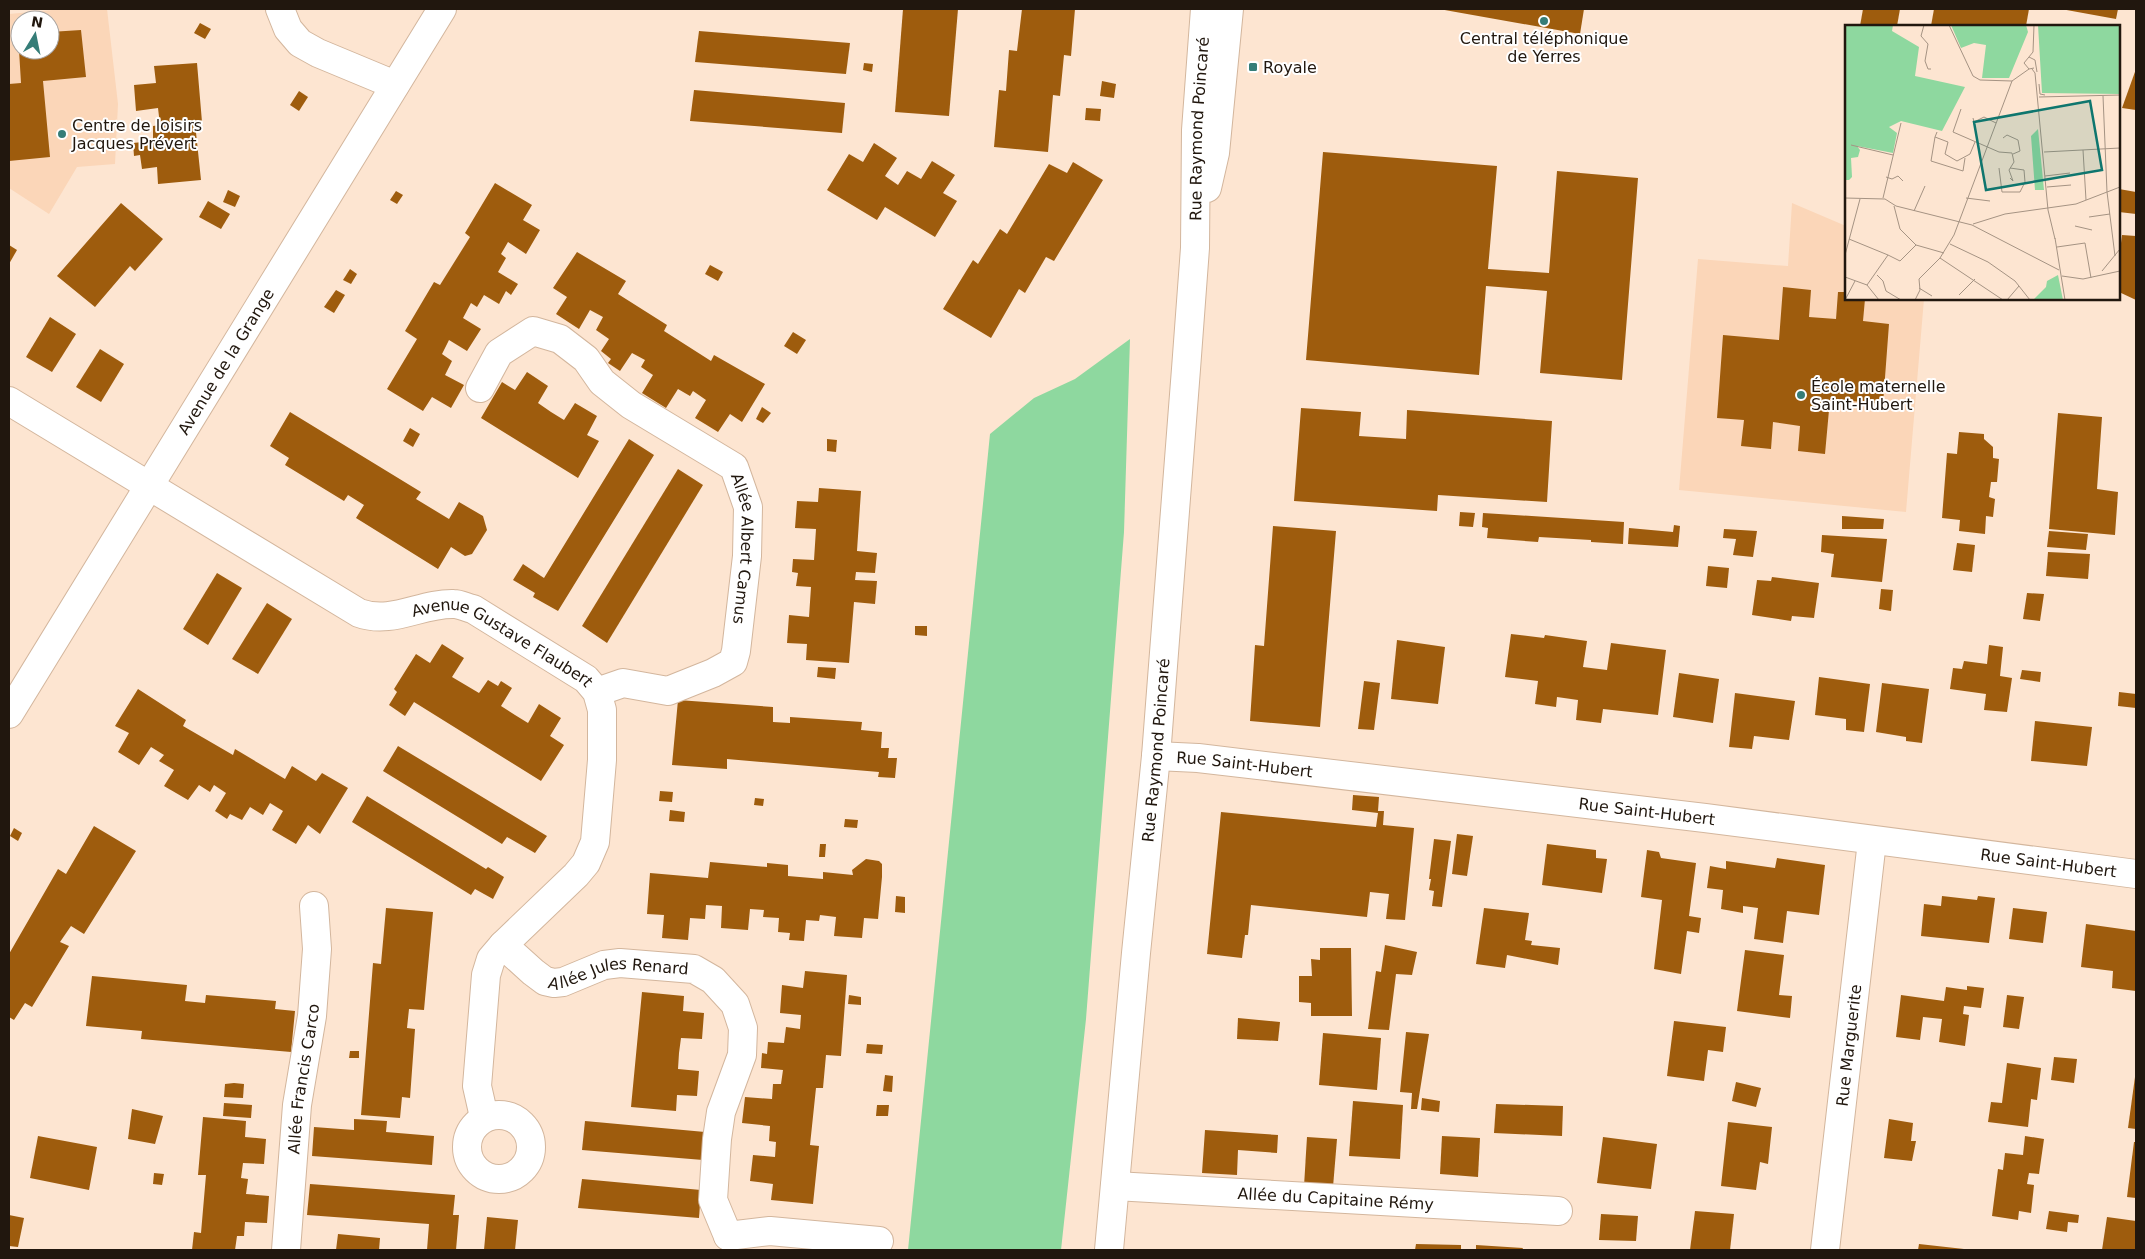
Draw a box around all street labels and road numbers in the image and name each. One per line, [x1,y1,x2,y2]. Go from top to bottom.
street label: Rue Raymond Poincaré [1186,36,1213,221]
street label: Avenue de la Grange [174,285,278,438]
street label: Allée Albert Camus [727,471,758,625]
street label: Avenue Gustave Flaubert [409,595,597,691]
street label: Rue Raymond Poincaré [1138,658,1174,843]
street label: Rue Saint-Hubert [1176,748,1314,782]
street label: Rue Saint-Hubert [1578,794,1716,829]
street label: Rue Saint-Hubert [1979,845,2118,881]
street label: Allée Jules Renard [546,954,689,994]
street label: Rue Marguerite [1833,983,1865,1107]
street label: Allée Francis Carco [284,1003,323,1155]
street label: Allée du Capitaine Rémy [1237,1184,1434,1214]

